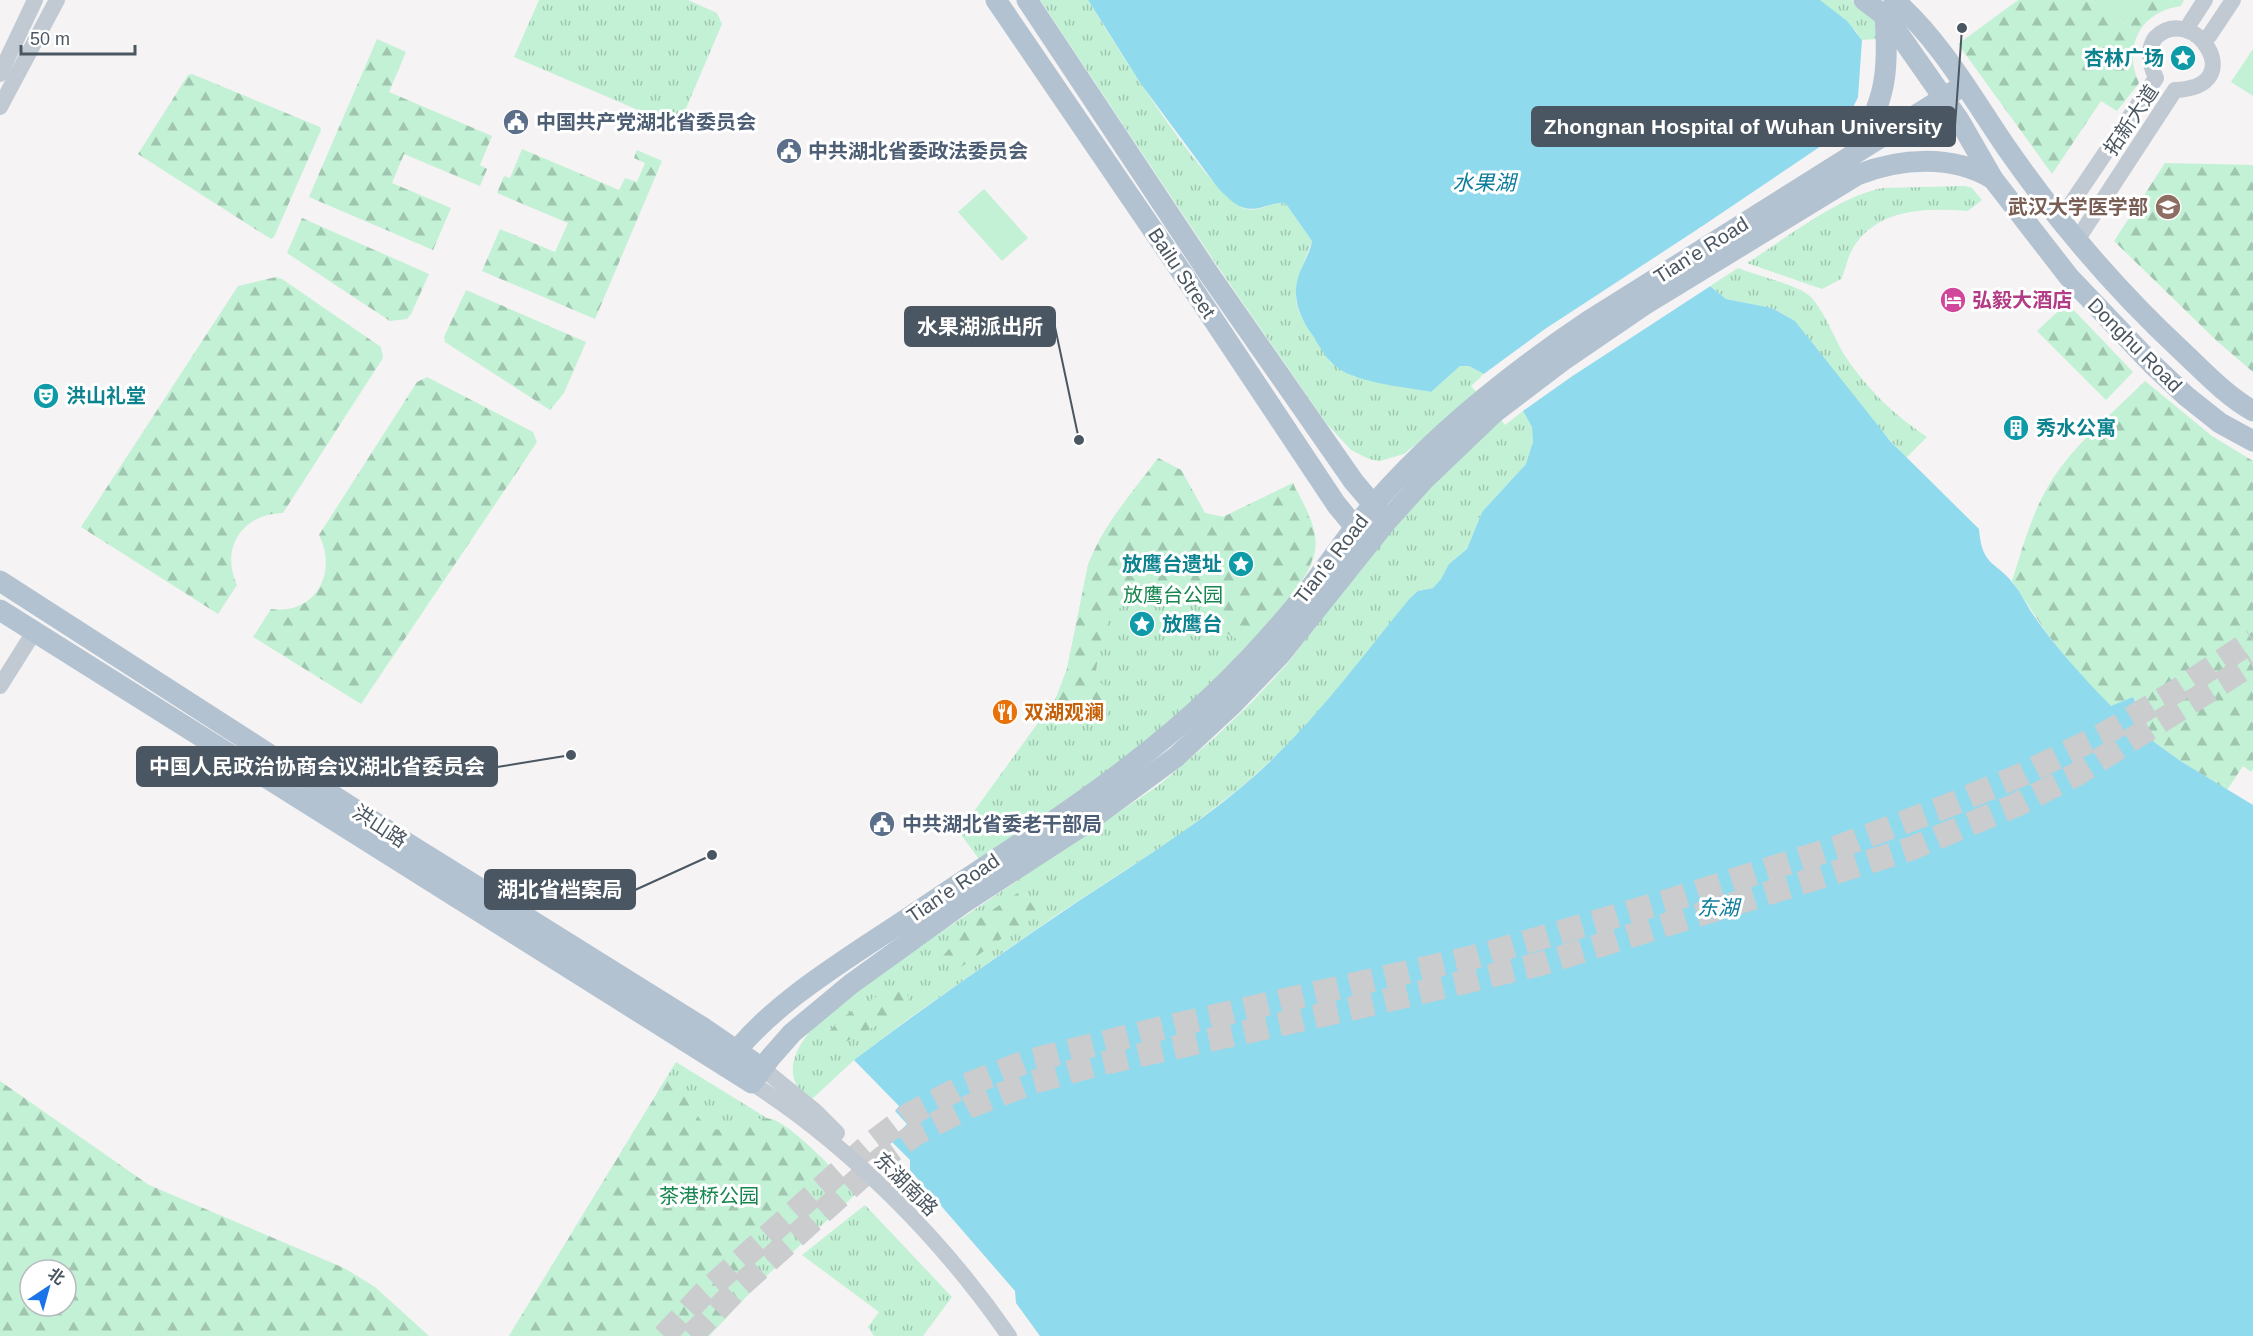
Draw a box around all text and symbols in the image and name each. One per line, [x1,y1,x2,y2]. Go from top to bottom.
scale bar [21,18,135,56]
text: 50 m [30,29,70,49]
place icon: 杏林广场 [2168,43,2198,73]
place label: 杏林广场 [2084,47,2164,69]
street label: 拓新大道 [2100,81,2162,159]
public building icon: 中国共产党湖北省委员会 [501,107,531,137]
callout: Zhongnan Hospital of Wuhan University [1532,107,1955,146]
place label: 中国共产党湖北省委员会 [536,111,756,133]
text: Zhongnan Hospital of Wuhan University [1544,115,1943,138]
public building icon: 中共湖北省委政法委员会 [774,136,804,166]
place label: 中共湖北省委政法委员会 [808,140,1028,162]
water label: 水果湖 [1453,171,1518,194]
school or university icon: 武汉大学医学部 [2153,192,2183,222]
place label: 武汉大学医学部 [2008,196,2148,218]
street label: Tian'e Road [1650,212,1752,288]
street label: Bailu Street [1144,224,1220,322]
hotel icon: 弘毅大酒店 [1938,285,1968,315]
place label: 弘毅大酒店 [1972,289,2072,311]
street label: Donghu Road [2084,294,2186,396]
callout: 水果湖派出所 [905,307,1055,346]
text: 水果湖派出所 [917,315,1043,338]
theatre icon: 洪山礼堂 [31,381,61,411]
place label: 洪山礼堂 [66,385,146,407]
building icon: 秀水公寓 [2001,413,2031,443]
place label: 秀水公寓 [2036,417,2116,439]
street label: Tian'e Road [1290,510,1372,608]
place icon: 放鹰台遗址 [1226,549,1256,579]
place label: 放鹰台遗址 [1122,553,1222,575]
park label: 放鹰台公园 [1123,584,1223,606]
place icon: 放鹰台 [1127,609,1157,639]
place label: 放鹰台 [1162,613,1222,635]
restaurant icon: 双湖观澜 [990,697,1020,727]
place label: 双湖观澜 [1024,701,1104,723]
callout: 中国人民政治协商会议湖北省委员会 [137,747,497,786]
text: 中国人民政治协商会议湖北省委员会 [149,755,485,778]
street label: 洪山路 [349,800,411,852]
public building icon: 中共湖北省委老干部局 [867,809,897,839]
place label: 中共湖北省委老干部局 [902,813,1102,835]
street label: Tian'e Road [903,849,1003,927]
callout: 湖北省档案局 [485,870,635,909]
text: 湖北省档案局 [497,878,623,901]
water label: 东湖 [1697,896,1742,919]
street label: 东湖南路 [870,1148,942,1220]
park label: 茶港桥公园 [659,1185,759,1207]
north arrow [18,1258,78,1318]
text: 北 [45,1265,68,1288]

